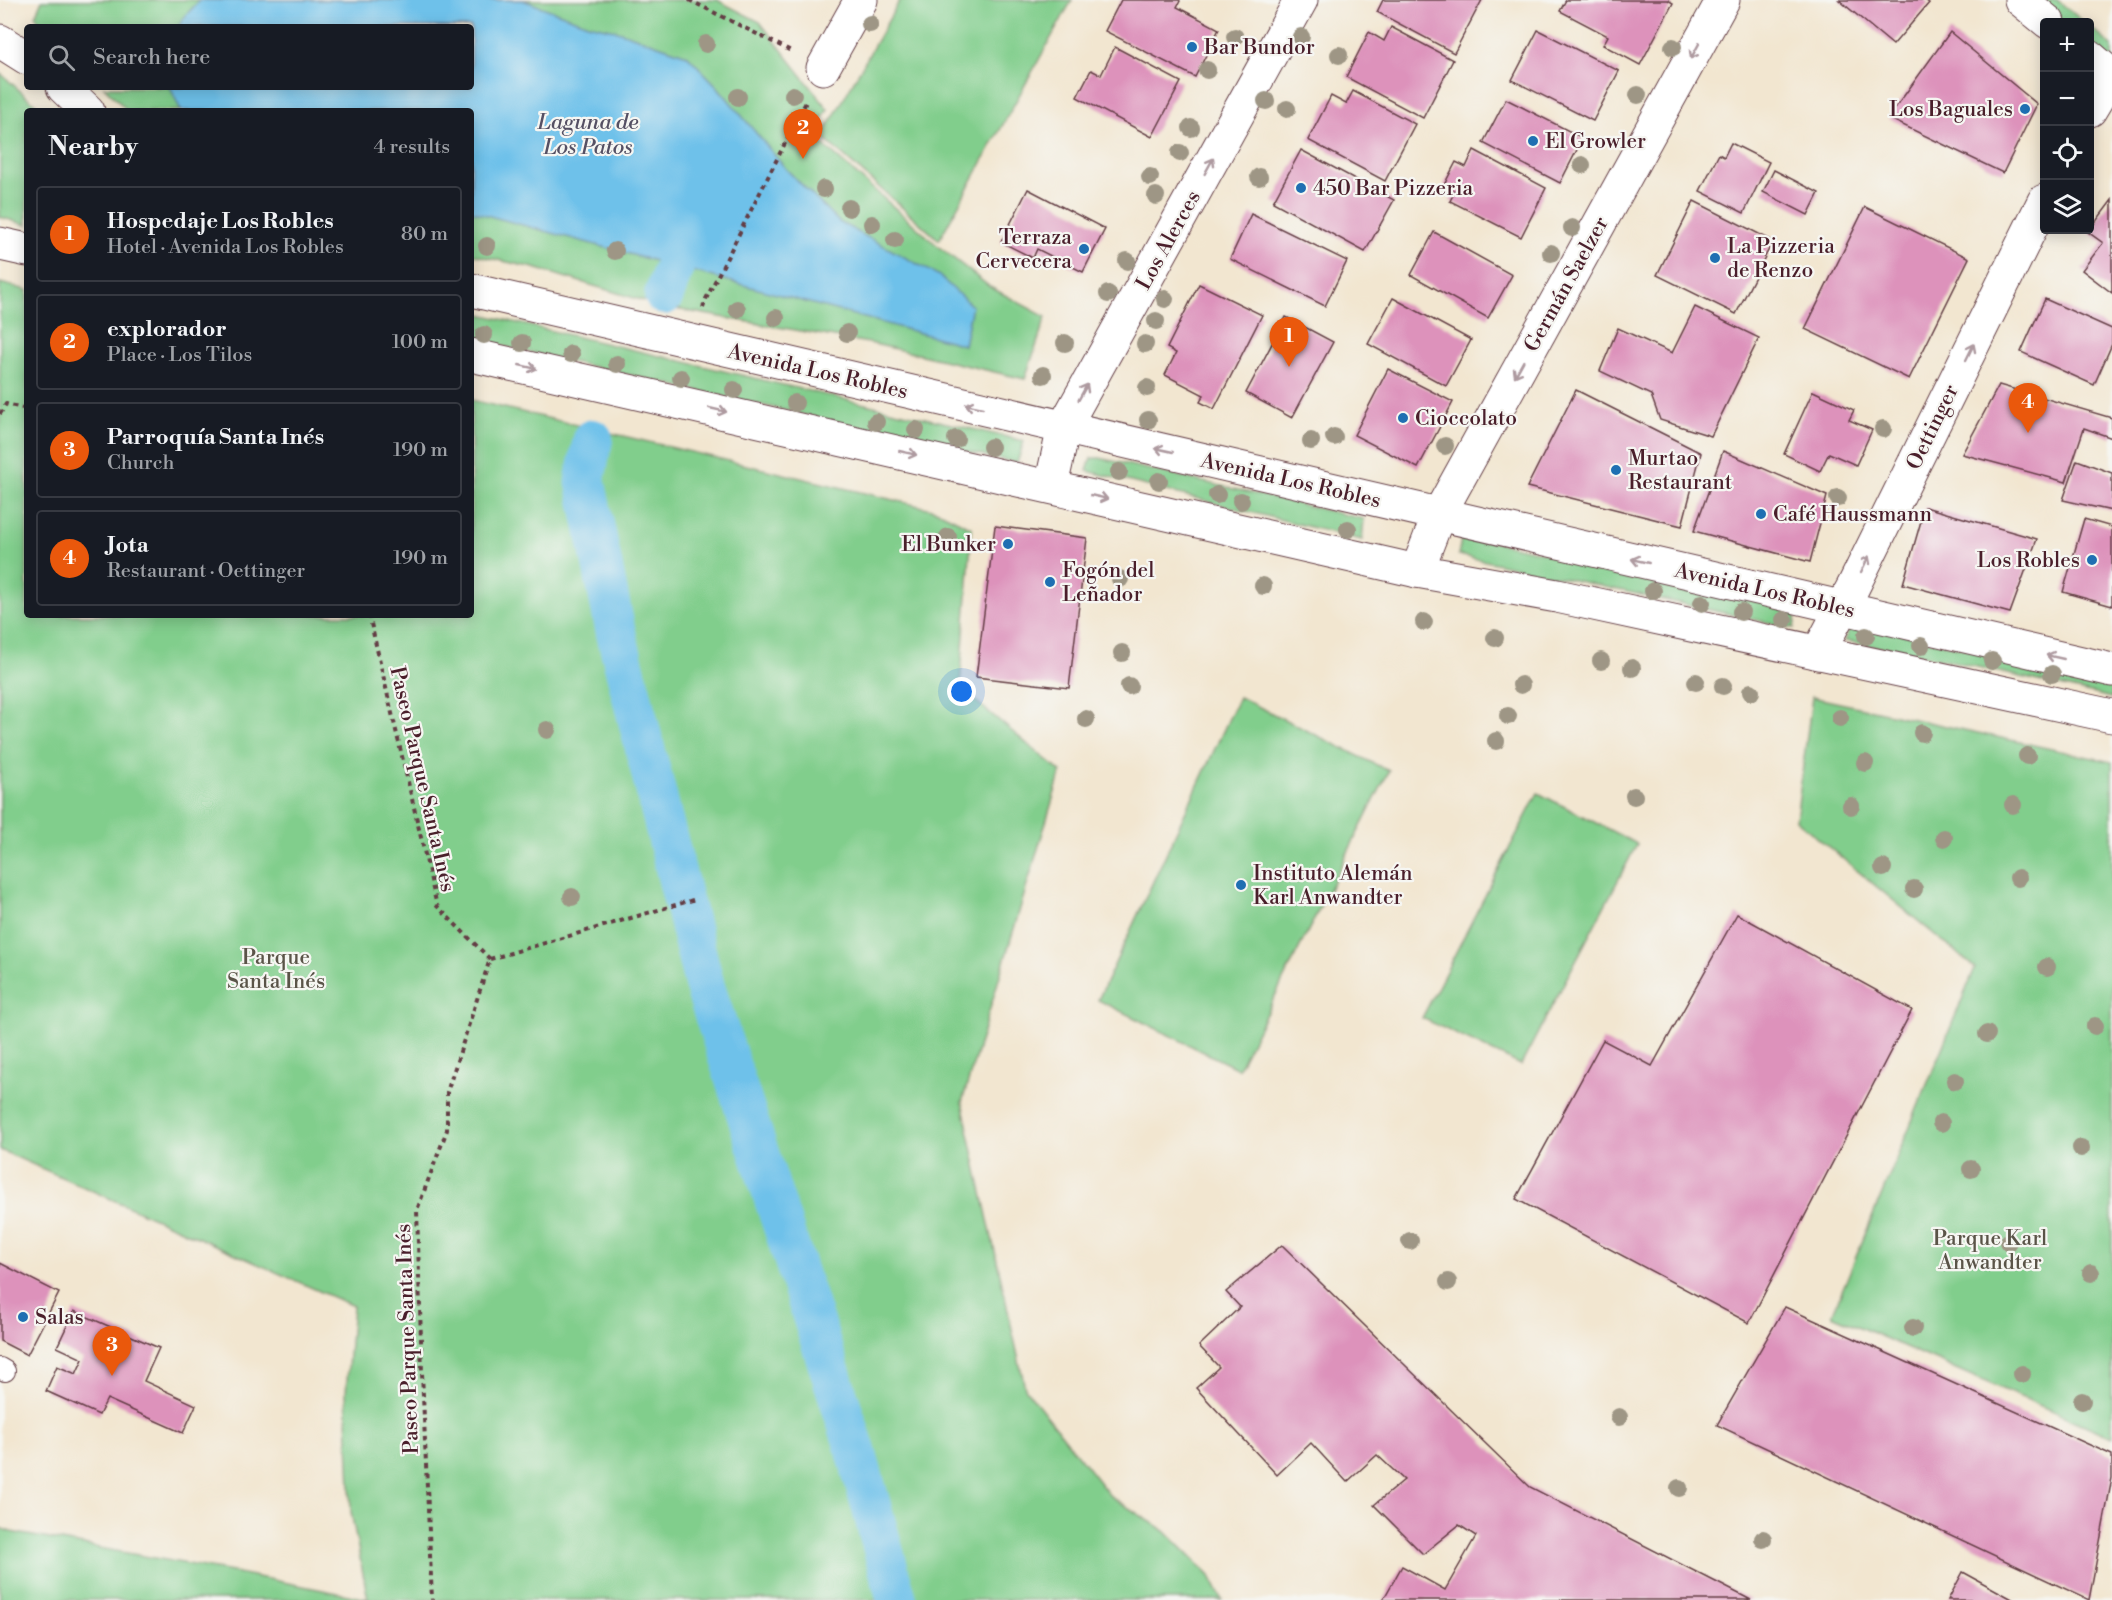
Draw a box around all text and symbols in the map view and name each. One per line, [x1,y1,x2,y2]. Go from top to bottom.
map controls [2040,18,2094,234]
button: + [2040,18,2094,72]
search box [24,24,474,90]
place label: Bar Bundor [1203,35,1315,61]
marker: Bar Bundor [1185,40,1199,54]
icon: search [45,41,78,74]
one-way arrow [1689,42,1701,59]
text: Search here [93,44,210,71]
button: − [2040,72,2094,126]
place label: Los Baguales [1889,97,2013,123]
marker: Los Baguales [2018,102,2032,116]
water label: Laguna de Los Patos [537,109,638,161]
pin: 2 [784,110,822,159]
button: locate [2040,126,2094,180]
place label: El Growler [1545,129,1646,155]
text: Nearby [48,131,138,163]
marker: El Growler [1526,134,1540,148]
text: 4 results [373,135,450,160]
one-way arrow [1203,158,1215,175]
place label: 450 Bar Pizzeria [1313,176,1474,202]
button: layers [2040,180,2094,234]
marker: 450 Bar Pizzeria [1294,181,1308,195]
street label: Los Alerces [1131,186,1207,295]
text: Hospedaje Los Robles [107,208,334,235]
street label: Germán Saelzer [1519,212,1615,357]
text: 1 [65,222,74,247]
text: 80 m [401,222,448,247]
place label: Terraza Cervecera [976,225,1072,275]
place label: La Pizzeria de Renzo [1727,234,1835,284]
text: Hotel · Avenida Los Robles [107,235,344,260]
marker: Terraza Cervecera [1077,242,1091,256]
marker: La Pizzeria de Renzo [1708,251,1722,265]
text: explorador [107,316,227,343]
pin: 1 [1270,318,1308,367]
text: 2 [63,330,76,355]
text: 100 m [392,330,448,355]
street label: Avenida Los Robles [724,338,910,405]
text: Place · Los Tilos [107,343,252,368]
one-way arrow [1964,343,1976,361]
one-way arrow [1513,360,1525,377]
one-way arrow [518,362,537,374]
street label: Oettinger [1901,381,1965,474]
one-way arrow [1078,383,1089,401]
pin: 4 [2008,384,2048,433]
one-way arrow [964,400,983,412]
one-way arrow [708,405,727,417]
place label: Cioccolato [1415,406,1517,432]
marker: Cioccolato [1396,411,1410,425]
text: Parroquía Santa Inés [107,424,324,451]
text: 3 [63,438,76,463]
text: 190 m [393,438,448,463]
one-way arrow [1154,444,1173,456]
place label: Murtao Restaurant [1628,446,1733,496]
street label: Avenida Los Robles [1197,447,1383,514]
one-way arrow [899,448,918,460]
text: Church [107,451,174,476]
marker: Murtao Restaurant [1609,463,1623,477]
one-way arrow [1088,492,1108,503]
place label: Café Haussmann [1773,502,1933,528]
marker: Café Haussmann [1754,507,1768,521]
text: Jota [107,532,149,559]
place label: El Bunker [901,532,996,558]
marker: El Bunker [1001,537,1015,551]
text: 4 [63,546,76,571]
text: 190 m [393,546,448,571]
place label: Los Robles [1977,548,2080,574]
marker: Los Robles [2085,553,2099,567]
one-way arrow [1631,555,1650,566]
one-way arrow [1859,555,1871,573]
street label: Avenida Los Robles [1671,557,1857,624]
place label: Fogón del Leñador [1062,558,1154,608]
text: Restaurant · Oettinger [107,559,305,584]
marker: Fogón del Leñador [1043,575,1057,589]
one-way arrow [2046,650,2065,662]
street label: Paseo Parque Santa Inés [383,664,461,895]
your location [947,677,976,706]
place label: Instituto Alemán Karl Anwandter [1253,861,1413,911]
marker: Instituto Alemán Karl Anwandter [1234,878,1248,892]
park label: Parque Santa Inés [227,945,325,995]
street label: Paseo Parque Santa Inés [391,1223,425,1455]
park label: Parque Karl Anwandter [1933,1226,2047,1276]
place label: Salas [35,1305,84,1331]
marker: Salas [16,1310,30,1324]
pin: 3 [92,1326,132,1376]

